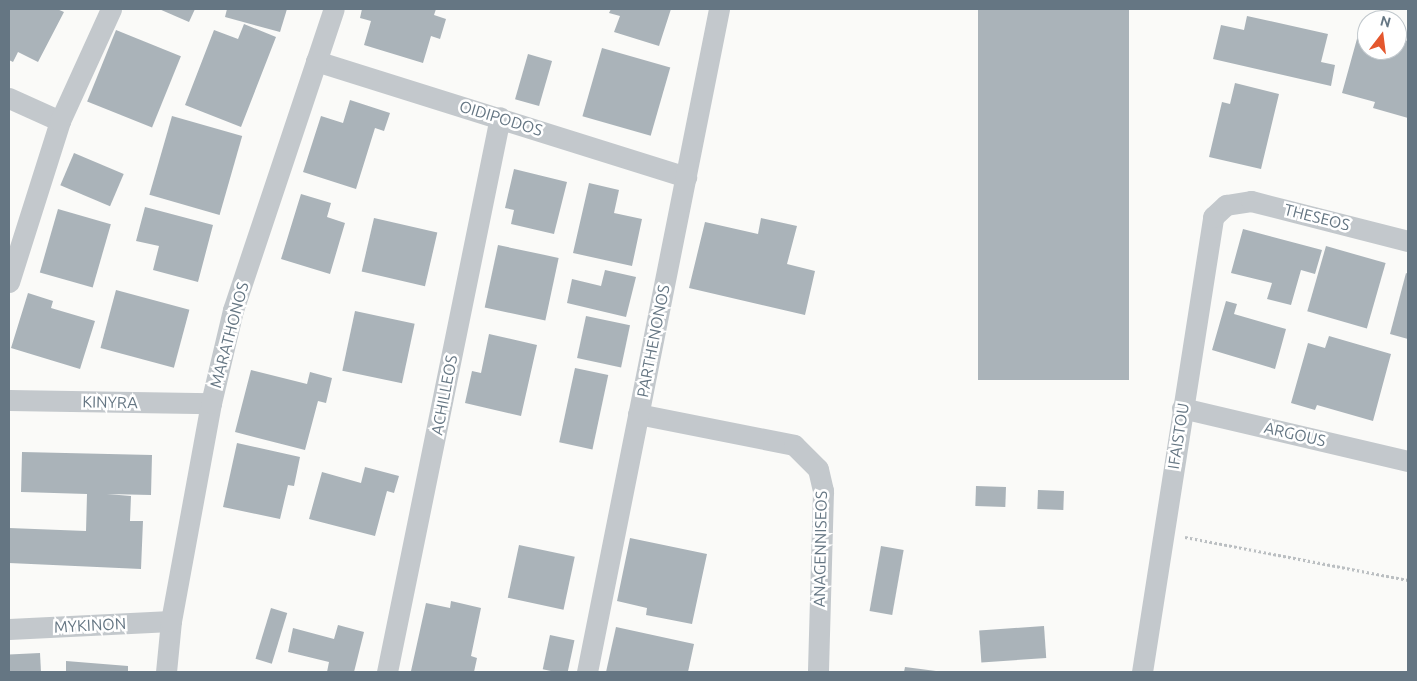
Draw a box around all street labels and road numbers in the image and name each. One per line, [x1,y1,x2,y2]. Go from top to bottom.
street label: OIDIPODOS [457,96,545,140]
street label: THESEOS [1282,200,1352,234]
street label: MARATHONOS [206,280,252,390]
street label: PARTHENONOS [633,283,673,399]
street label: ACHILLEOS [427,353,461,437]
street label: KINYRA [82,392,138,412]
street label: IFAISTOU [1163,402,1193,470]
street label: ARGOUS [1262,418,1328,450]
street label: ANAGENNISEOS [809,491,831,607]
street label: MYKINON [53,614,127,636]

